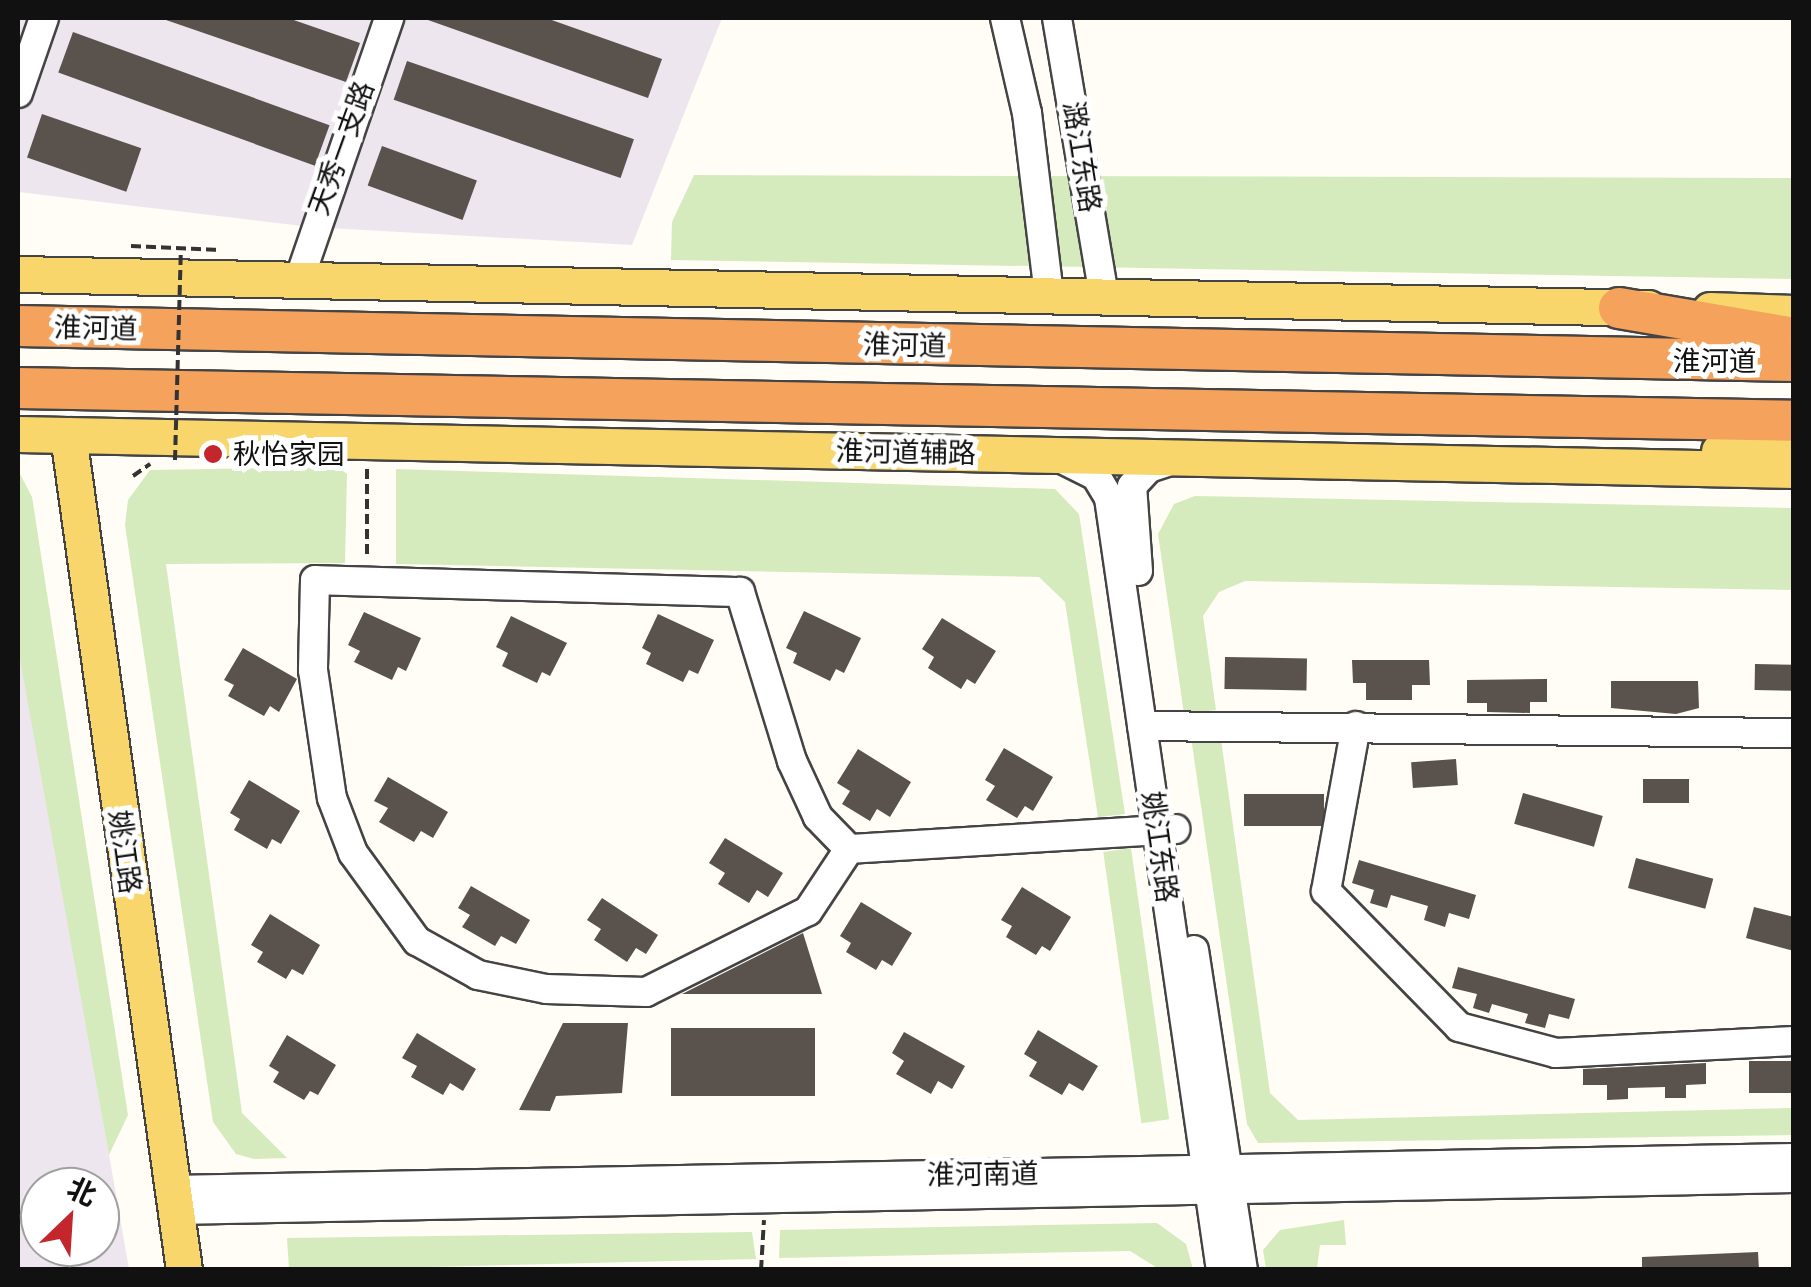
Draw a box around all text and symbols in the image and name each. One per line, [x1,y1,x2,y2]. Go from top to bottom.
street label: 天秀一支路 [301,76,381,220]
street label: 潞江东路 [1057,99,1107,215]
street label: 淮河道 [54,310,138,346]
street label: 淮河道 [863,327,947,363]
street label: 淮河道 [1673,344,1757,378]
street label: 淮河道辅路 [836,434,976,470]
place label: 秋怡家园 [233,437,345,471]
marker: 秋怡家园 [202,443,224,465]
street label: 姚江东路 [1136,789,1184,905]
street label: 姚江路 [103,808,147,896]
street label: 淮河南道 [927,1156,1039,1192]
north arrow [20,1167,120,1267]
text: 北 [62,1168,103,1214]

